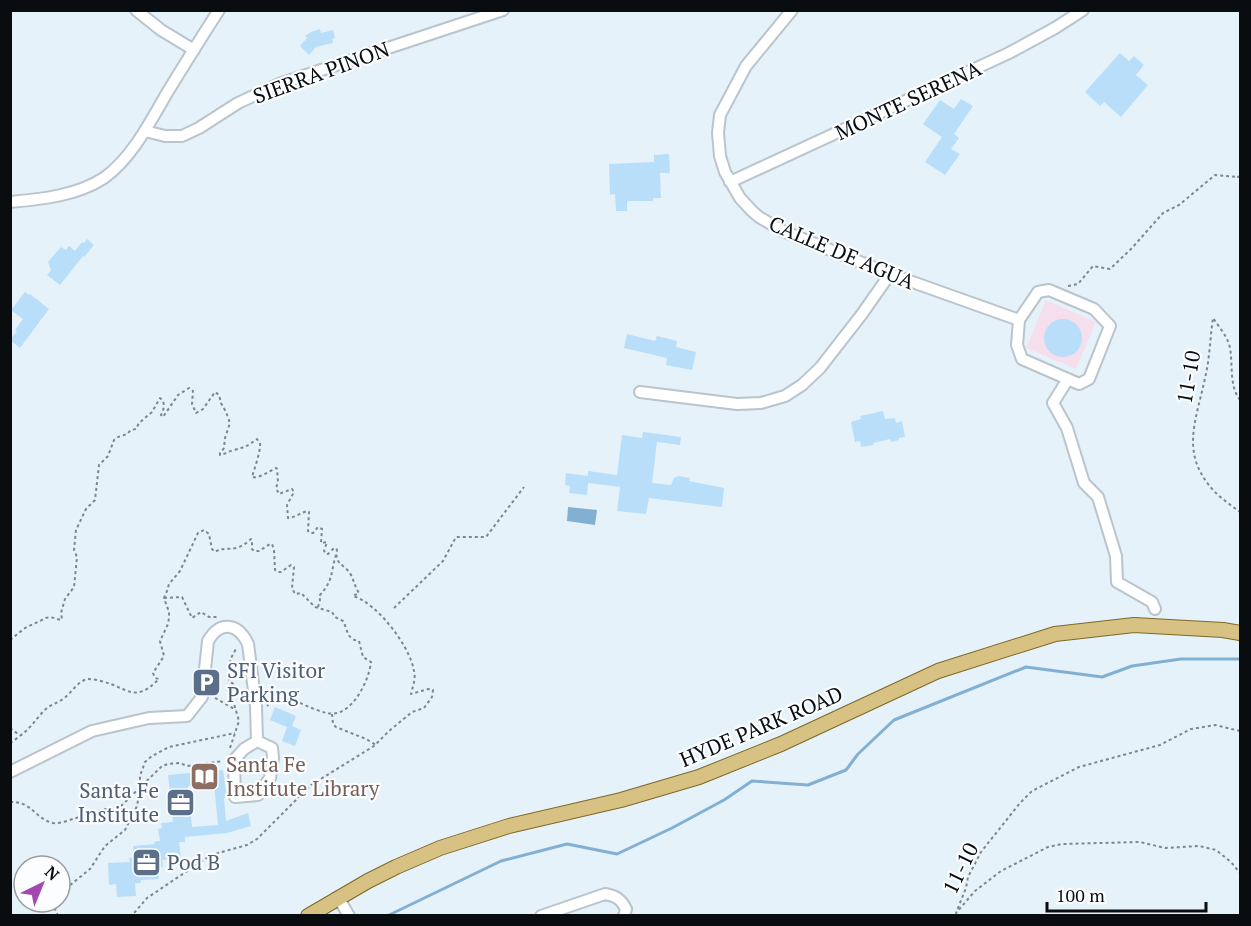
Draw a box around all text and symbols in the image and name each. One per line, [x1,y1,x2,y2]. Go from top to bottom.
street label: SIERRA PINON [249,34,393,110]
street label: MONTE SERENA [830,54,986,146]
street label: CALLE DE AGUA [765,209,920,296]
street label: 11-10 [1170,348,1206,406]
place label: SFI Visitor Parking [227,656,325,708]
parking icon: SFI Visitor Parking [190,666,222,698]
street label: HYDE PARK ROAD [675,679,847,773]
place label: Santa Fe Institute Library [226,750,380,802]
library icon: Santa Fe Institute Library [189,760,221,792]
place label: Santa Fe Institute [78,776,159,828]
office icon: Santa Fe Institute [164,786,196,818]
street label: 11-10 [936,838,984,898]
office icon: Pod B [130,846,162,878]
place label: Pod B [167,848,220,876]
north arrow [12,854,72,914]
text: N [40,861,64,885]
scale bar [1047,875,1206,913]
text: 100 m [1056,883,1105,907]

